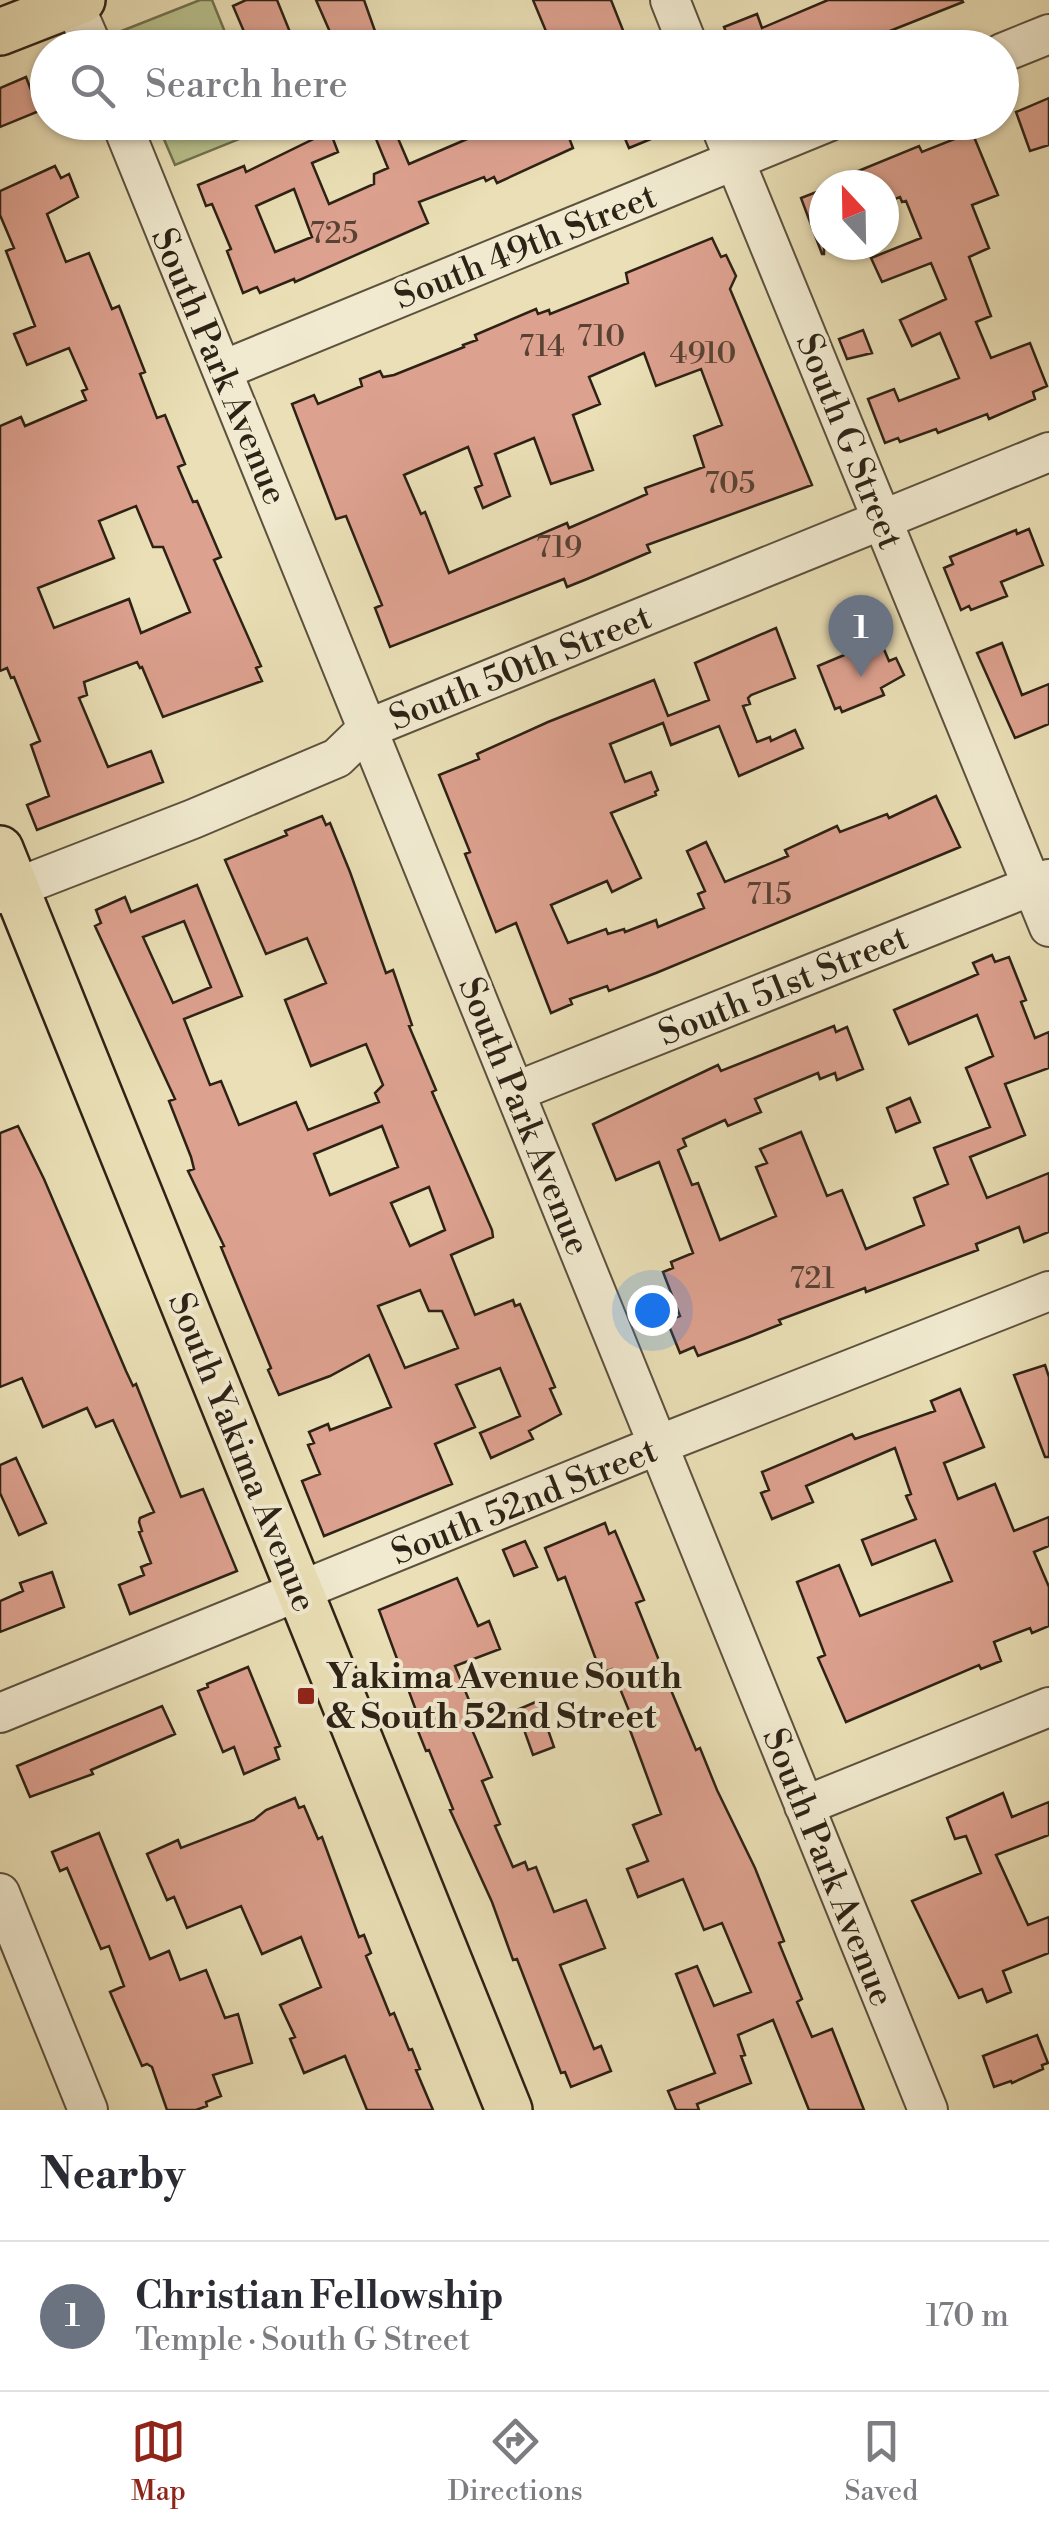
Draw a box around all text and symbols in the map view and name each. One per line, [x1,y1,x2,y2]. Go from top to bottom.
search box [30,30,1019,140]
icon: search [65,58,120,113]
text: Search here [145,62,348,109]
north arrow [809,170,899,260]
street label: South 49th Street [388,175,663,320]
house number: 725 [310,215,358,253]
street label: South Park Avenue [141,222,296,511]
house number: 710 [577,318,625,356]
house number: 714 [519,328,565,366]
street label: South G Street [786,328,911,556]
house number: 4910 [670,335,736,373]
house number: 705 [705,465,755,503]
house number: 719 [536,529,582,567]
pin: 1 [828,594,894,677]
street label: South 50th Street [383,596,658,741]
house number: 715 [746,876,792,914]
street label: South 51st Street [653,917,915,1056]
street label: South Park Avenue [448,971,599,1262]
house number: 721 [789,1260,835,1298]
your location [627,1285,678,1336]
street label: South Yakima Avenue [158,1287,325,1618]
street label: South 52nd Street [385,1429,664,1575]
place label: Yakima Avenue South & South 52nd Street [326,1656,682,1739]
marker: Yakima Avenue South & South 52nd Street [295,1685,317,1707]
street label: South Park Avenue [752,1722,903,2013]
text: Nearby [40,2149,185,2202]
text: Christian Fellowship [135,2273,504,2320]
text: 1 [65,2296,80,2336]
text: 170 m [926,2296,1009,2336]
text: Temple · South G Street [135,2320,470,2360]
tab: Map [131,2414,186,2509]
tab: Directions [448,2414,583,2509]
tab: Saved [845,2414,918,2509]

